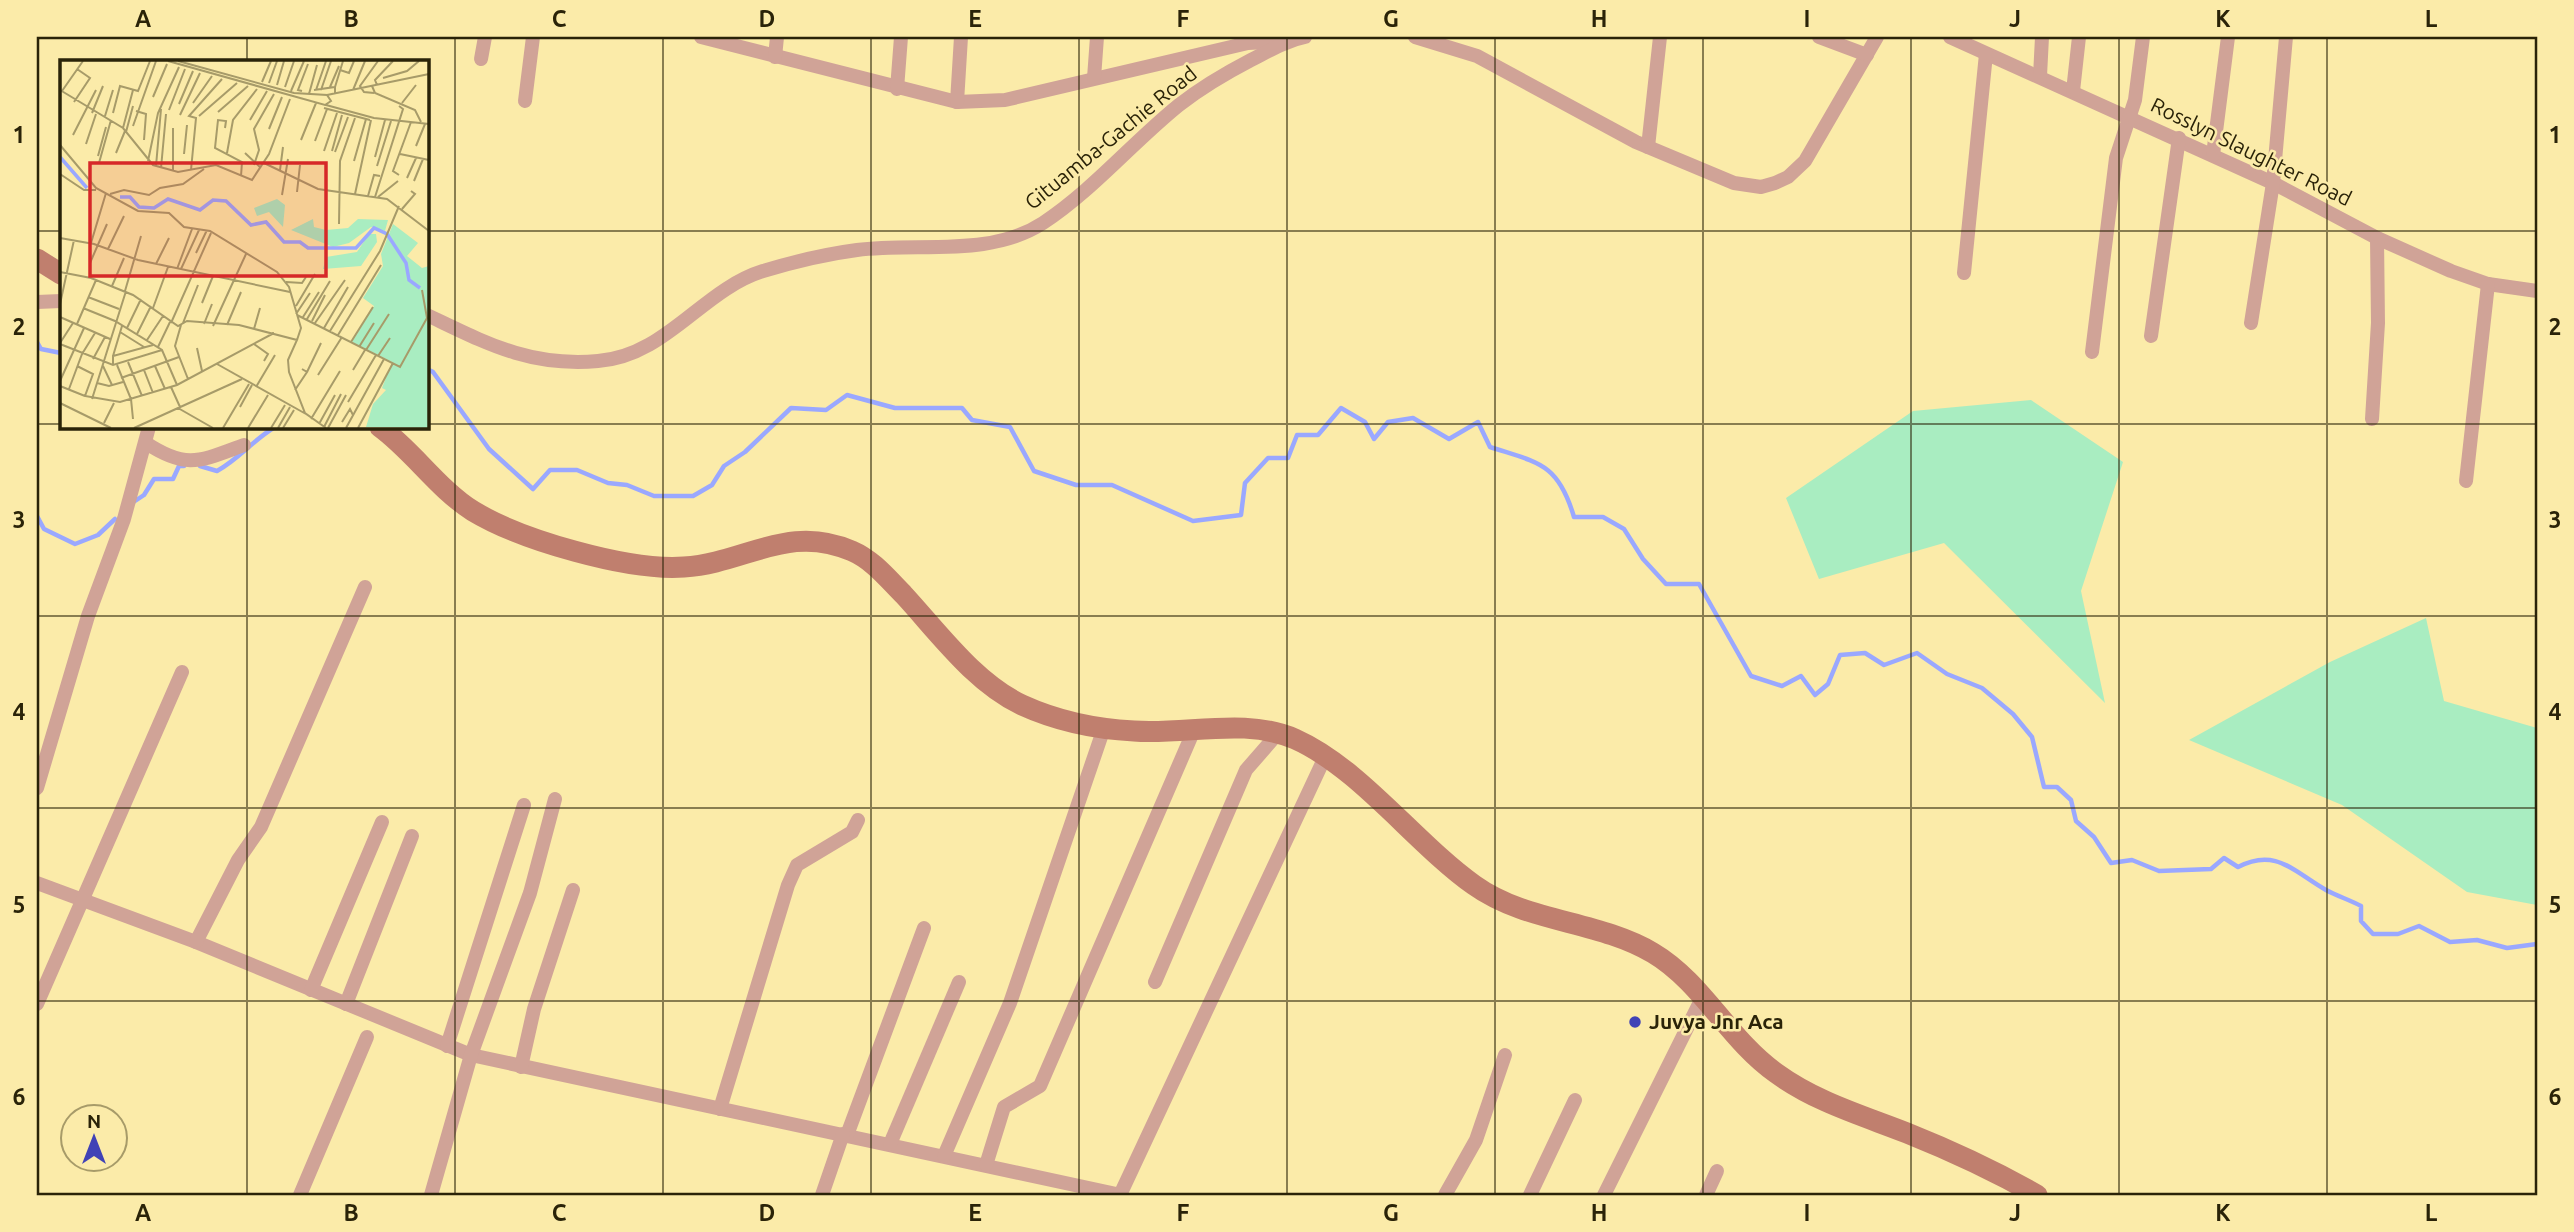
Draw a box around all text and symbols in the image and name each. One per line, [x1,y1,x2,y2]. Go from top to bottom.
text: A [135,6,151,31]
text: B [343,6,359,31]
text: C [552,6,567,31]
text: D [759,6,775,31]
text: E [968,6,982,31]
text: F [1177,6,1190,31]
text: G [1383,6,1399,31]
text: H [1591,6,1607,31]
text: I [1804,6,1810,31]
text: J [2009,6,2021,31]
text: K [2215,6,2231,31]
text: L [2425,6,2438,31]
inset map [60,60,429,429]
street label: Gituamba-Gachie Road [1020,61,1201,214]
street label: Rosslyn Slaughter Road [2147,92,2356,210]
text: 1 [13,122,25,147]
text: 1 [2549,122,2561,147]
text: 2 [13,314,25,339]
text: 2 [2549,314,2561,339]
text: 3 [13,507,25,532]
text: 3 [2549,507,2561,532]
text: 4 [13,699,26,724]
text: 4 [2549,699,2562,724]
text: 5 [13,892,25,917]
text: 5 [2549,892,2561,917]
place label: Juvya Jnr Aca [1649,1009,1784,1033]
marker: Juvya Jnr Aca [1627,1014,1643,1030]
text: 6 [13,1084,26,1109]
text: 6 [2549,1084,2562,1109]
north arrow [60,1102,130,1172]
text: N [87,1110,101,1132]
text: A [135,1200,151,1225]
text: B [343,1200,359,1225]
text: C [552,1200,567,1225]
text: D [759,1200,775,1225]
text: E [968,1200,982,1225]
text: F [1177,1200,1190,1225]
text: G [1383,1200,1399,1225]
text: H [1591,1200,1607,1225]
text: I [1804,1200,1810,1225]
text: J [2009,1200,2021,1225]
text: K [2215,1200,2231,1225]
text: L [2425,1200,2438,1225]

